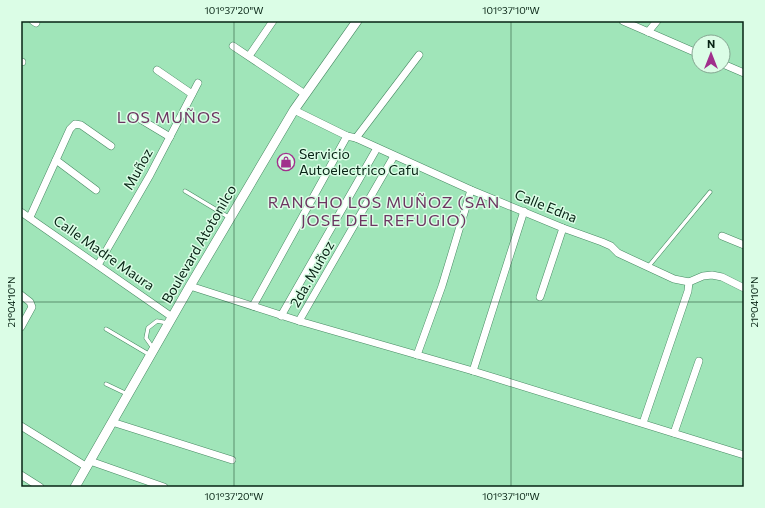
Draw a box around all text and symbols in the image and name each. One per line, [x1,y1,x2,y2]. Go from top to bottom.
text: 101°37'20"W [205,4,263,16]
text: 101°37'10"W [482,4,540,16]
north arrow [691,34,731,74]
text: N [707,37,715,50]
district label: LOS MUÑOS [117,107,221,126]
street label: Muñoz [119,145,156,192]
place label: Servicio Autoelectrico Cafu [299,145,419,178]
shop icon: Servicio Autoelectrico Cafu [276,152,296,172]
street label: Boulevard Atotonilco [158,182,239,306]
street label: Calle Edna [512,185,580,226]
district label: RANCHO LOS MUÑOZ (SAN JOSE DEL REFUGIO) [268,192,500,229]
street label: Calle Madre Maura [51,211,158,294]
street label: 2da. Muñoz [286,238,337,310]
text: 21°04'10"N [5,276,17,328]
text: 21°04'10"N [748,276,760,328]
text: 101°37'20"W [205,490,263,502]
text: 101°37'10"W [482,490,540,502]

